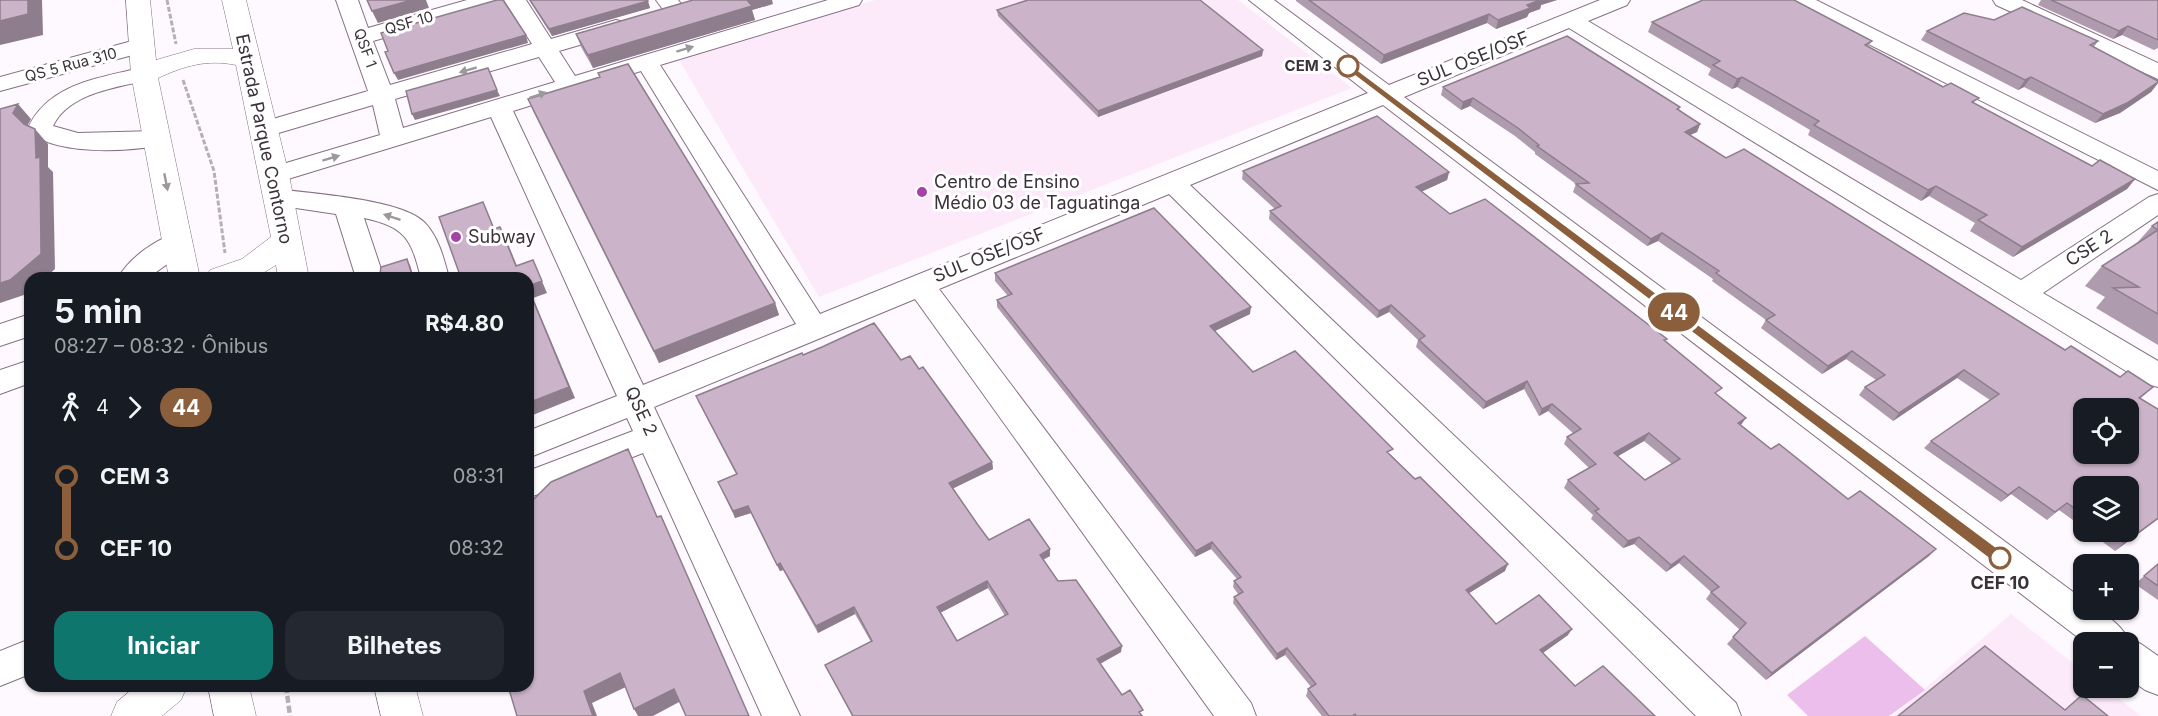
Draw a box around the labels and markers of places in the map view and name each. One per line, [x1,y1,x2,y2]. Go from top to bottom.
marker: CEM 3 [1337,55,1359,77]
place label: CEM 3 [1285,56,1332,75]
place label: Centro de Ensino Médio 03 de Taguatinga [934,171,1140,213]
marker: Centro de Ensino Médio 03 de Taguatinga [915,185,929,199]
place label: Subway [468,226,536,247]
marker: Subway [449,230,463,244]
marker: CEF 10 [1989,547,2011,569]
place label: CEF 10 [1971,572,2029,593]

